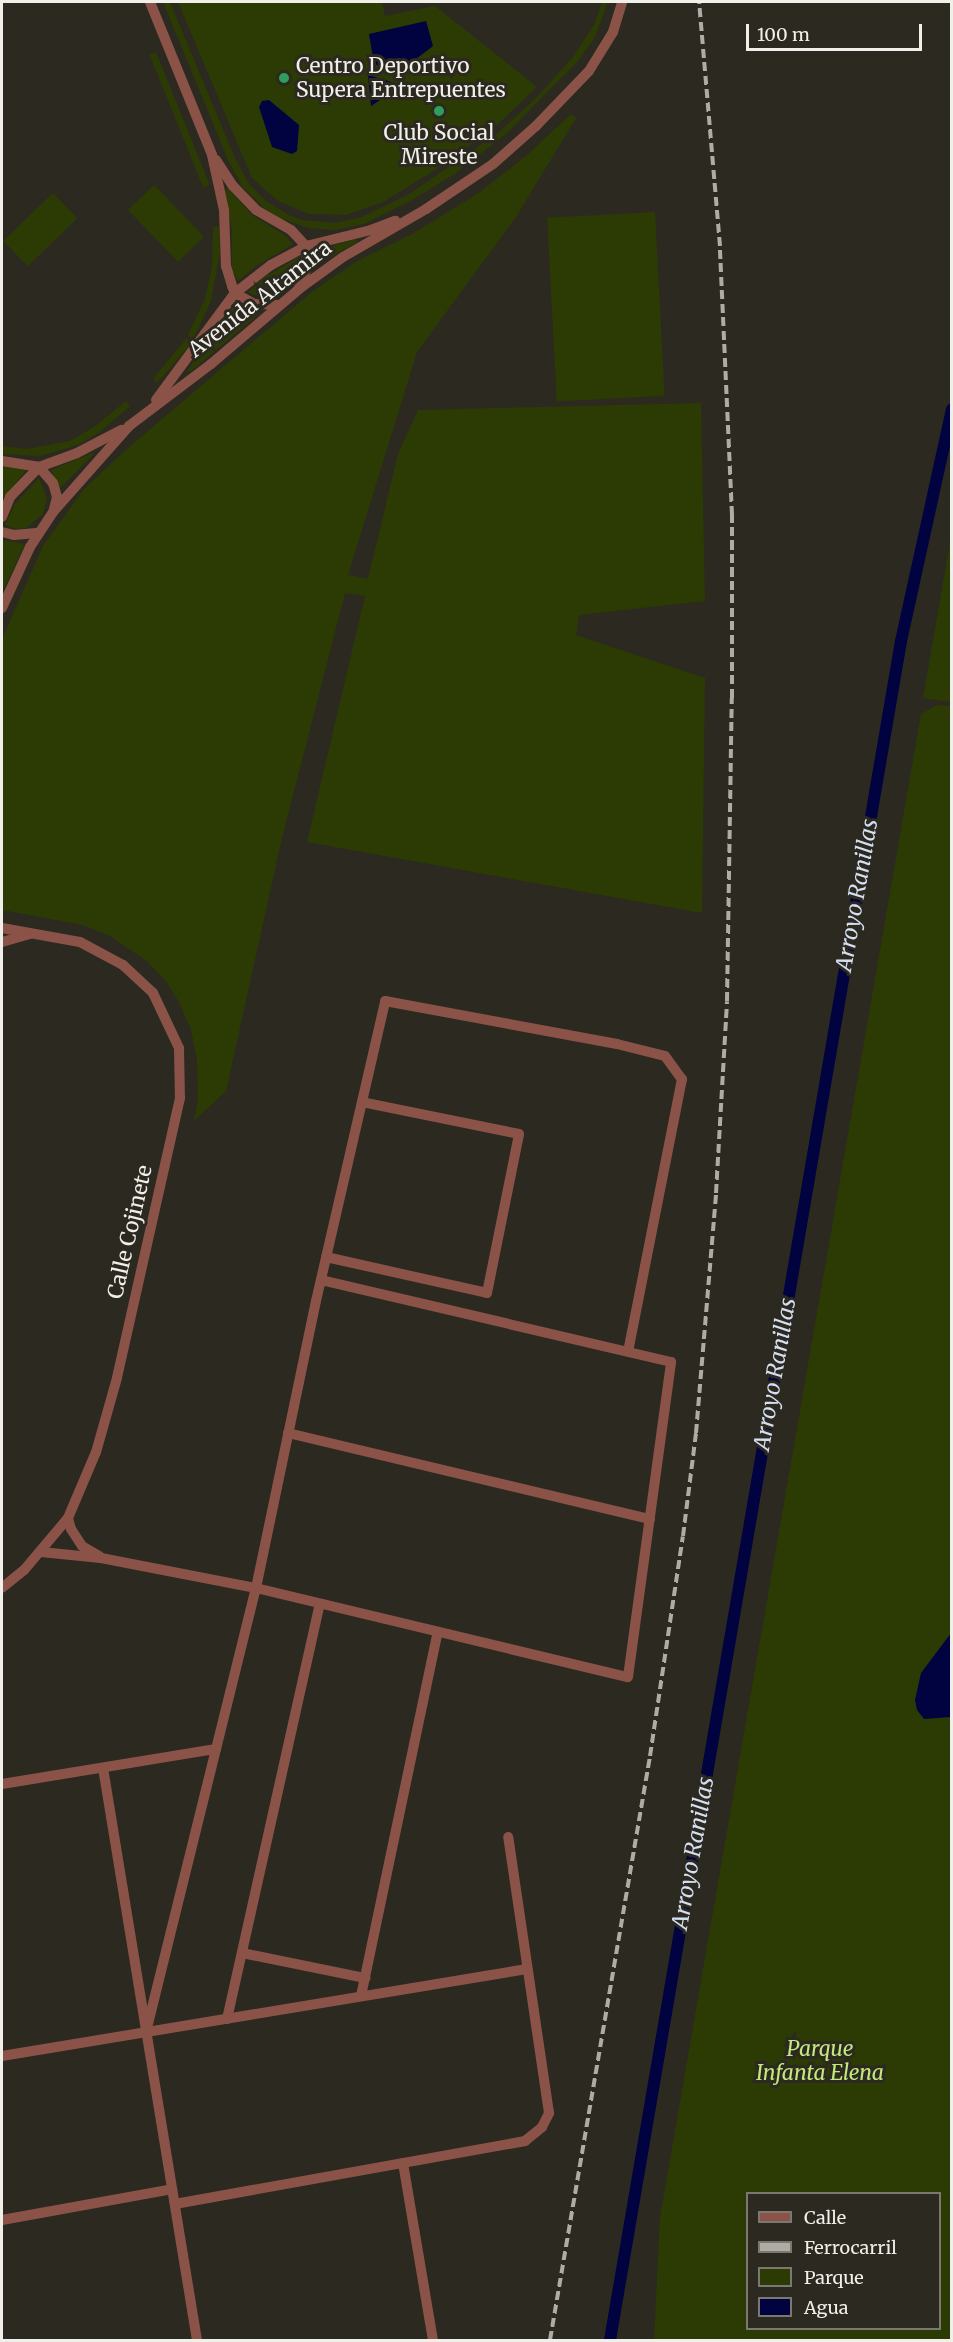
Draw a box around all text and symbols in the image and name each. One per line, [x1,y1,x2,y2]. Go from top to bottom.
scale bar [749,12,924,50]
text: 100 m [757,23,810,46]
place label: Centro Deportivo Supera Entrepuentes [296,53,506,103]
marker: Centro Deportivo Supera Entrepuentes [277,71,291,85]
marker: Club Social Mireste [432,104,446,118]
place label: Club Social Mireste [383,120,495,170]
street label: Avenida Altamira [183,235,337,363]
water label: Arroyo Ranillas [831,817,883,973]
street label: Calle Cojinete [102,1163,158,1301]
water label: Arroyo Ranillas [749,1296,801,1452]
water label: Arroyo Ranillas [667,1775,719,1931]
park label: Parque Infanta Elena [756,2036,884,2086]
legend [746,2192,941,2330]
text: Calle [804,2206,846,2229]
text: Ferrocarril [804,2236,897,2259]
text: Parque [804,2266,864,2289]
text: Agua [804,2296,849,2319]

